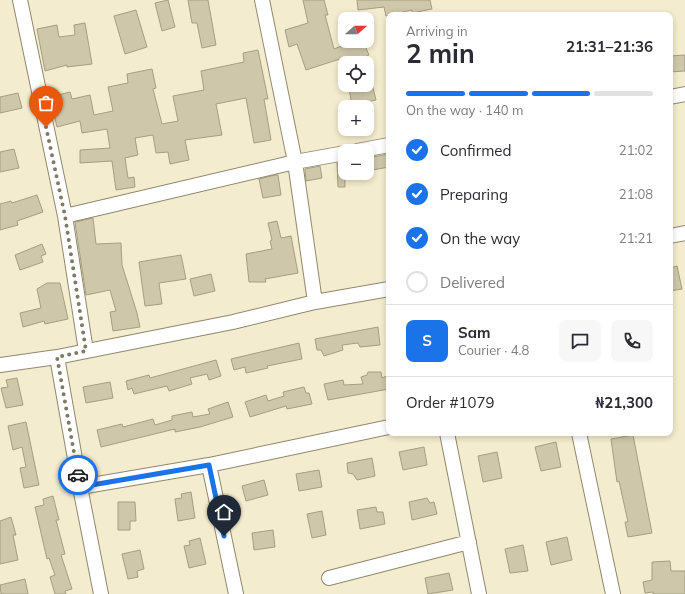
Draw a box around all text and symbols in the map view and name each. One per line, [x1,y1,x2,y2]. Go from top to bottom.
north arrow [338,12,374,48]
map controls [338,12,374,180]
text: Arriving in [406,23,468,39]
text: 2 min [406,37,475,70]
text: 21:31–21:36 [566,37,653,56]
button: locate [338,56,374,92]
pin [29,86,63,127]
icon: bag [35,92,57,114]
button: + [338,100,374,136]
text: On the way · 140 m [406,102,523,118]
icon: check [406,139,428,161]
text: Confirmed [440,141,511,160]
text: 21:02 [619,142,653,158]
button: − [338,144,374,180]
icon: check [406,183,428,205]
text: Preparing [440,185,508,204]
text: 21:08 [619,186,653,202]
icon: check [406,227,428,249]
text: On the way [440,229,520,248]
text: 21:21 [619,230,653,246]
text: Delivered [440,273,505,292]
button: chat [559,320,601,362]
button: phone [611,320,653,362]
text: Sam [458,323,490,342]
text: S [422,331,432,350]
text: Courier · 4.8 [458,342,529,358]
text: Order #1079 [406,393,494,412]
text: ₦21,300 [595,393,653,412]
courier [58,455,98,495]
icon: car [67,464,89,486]
pin [207,495,241,536]
icon: home [213,501,235,523]

